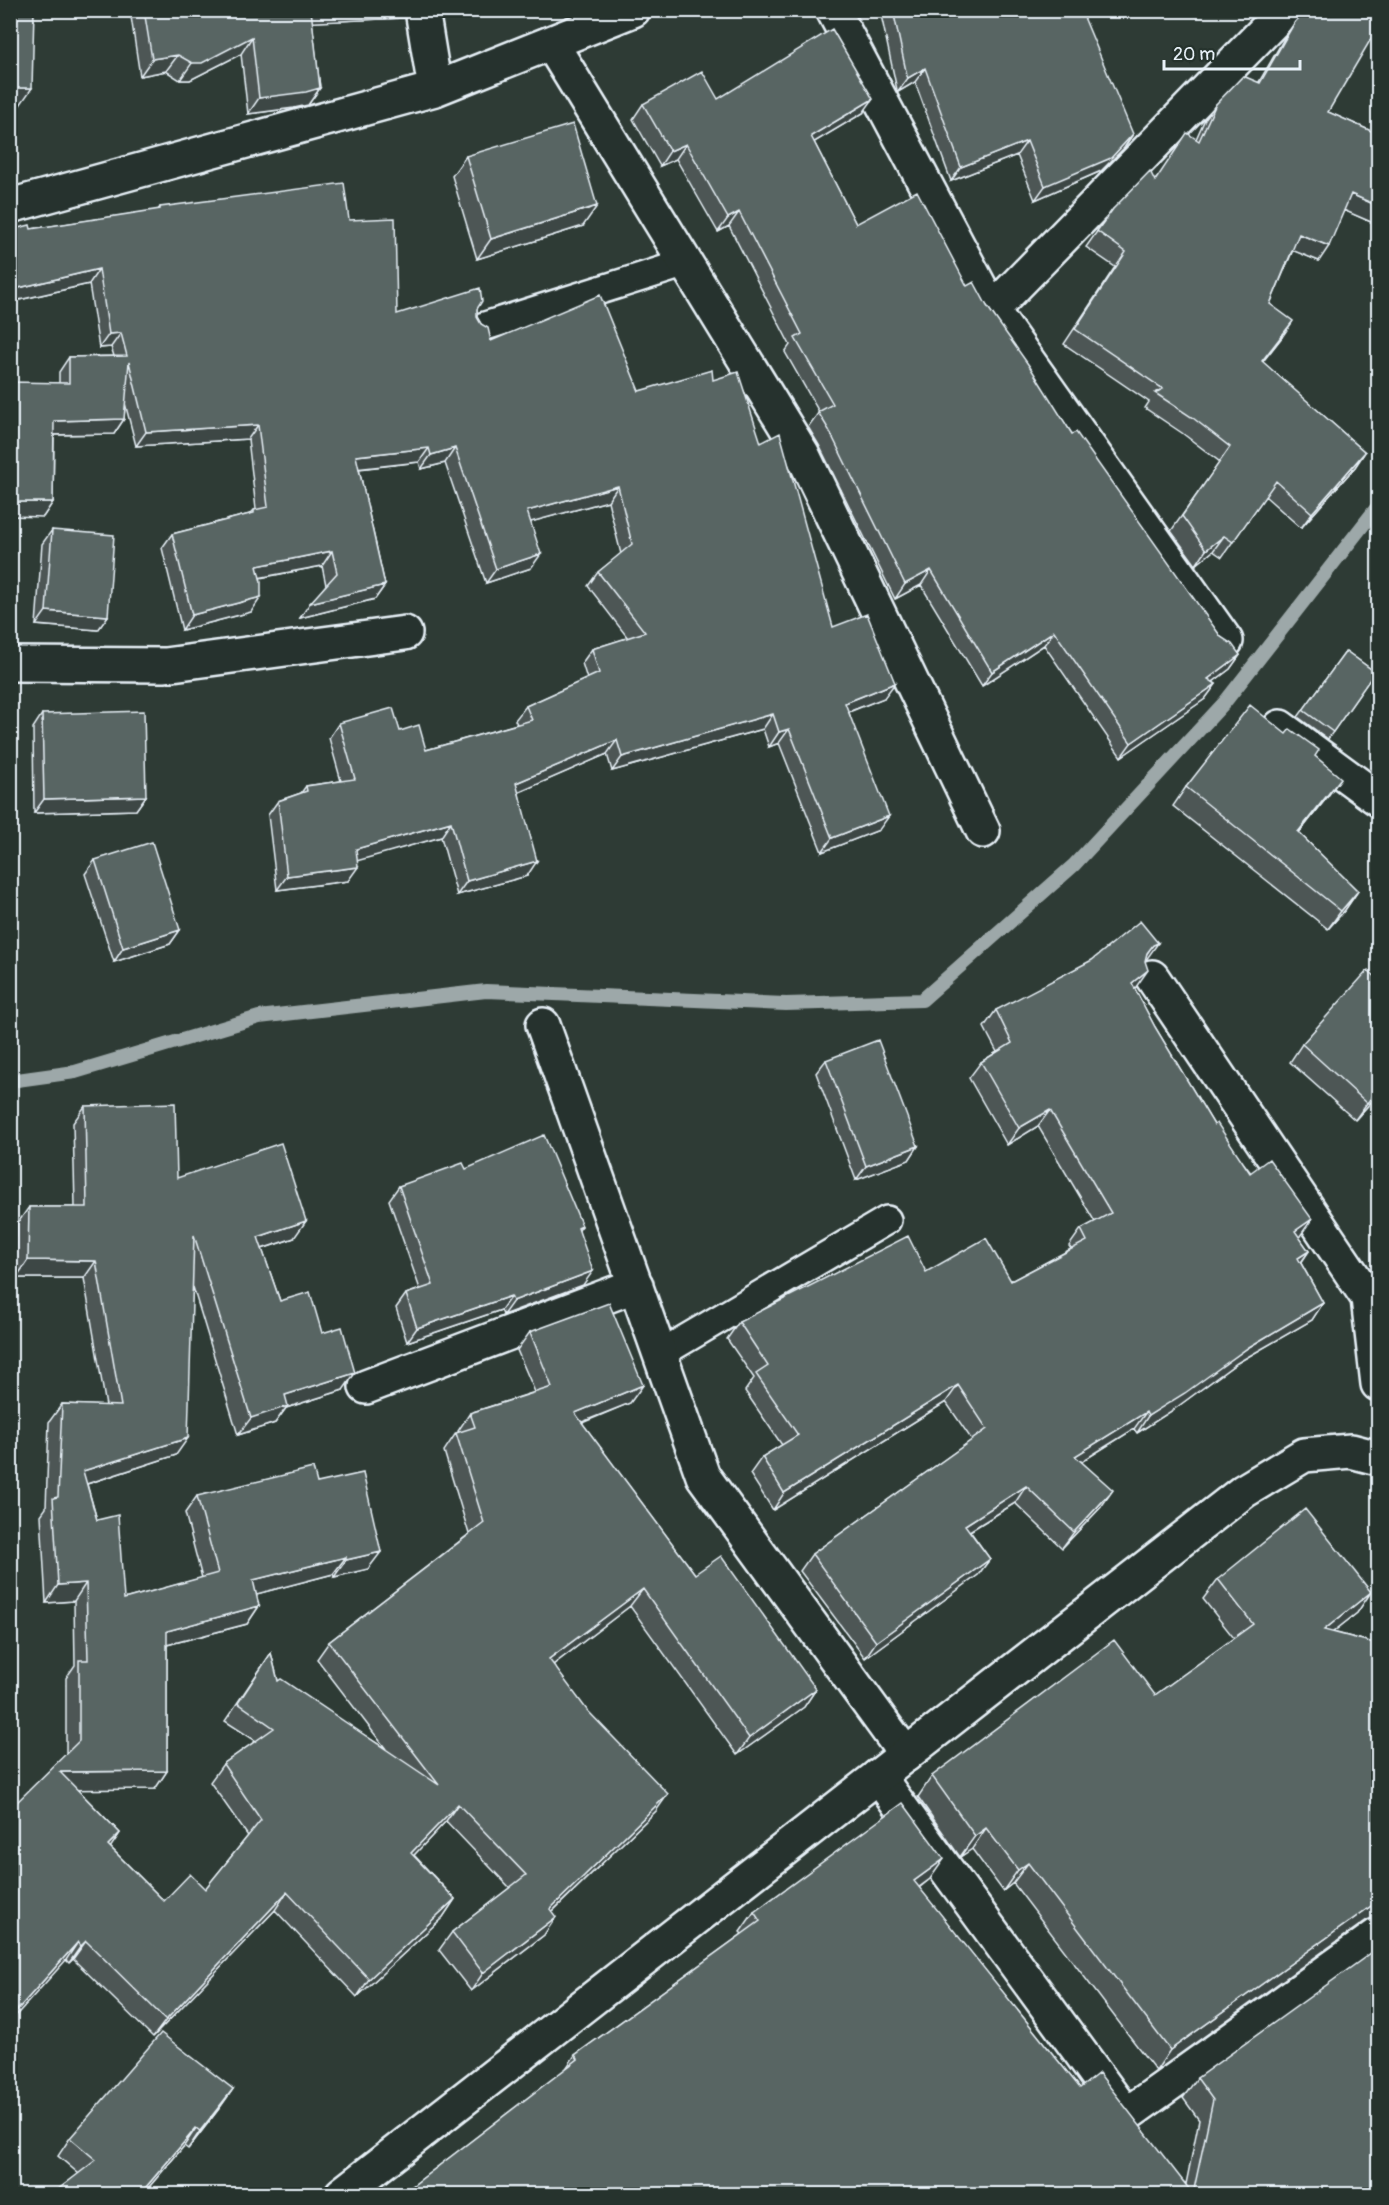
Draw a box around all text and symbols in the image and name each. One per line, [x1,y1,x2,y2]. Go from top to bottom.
scale bar [1164,33,1300,71]
text: 20 m [1173,43,1215,66]

